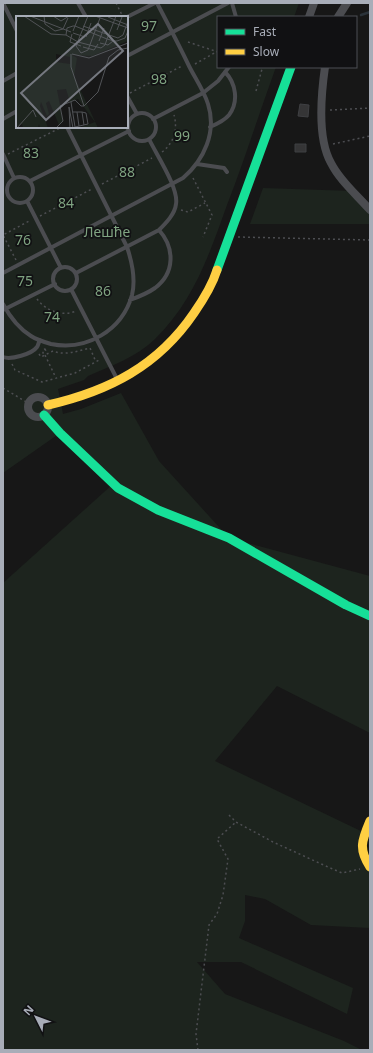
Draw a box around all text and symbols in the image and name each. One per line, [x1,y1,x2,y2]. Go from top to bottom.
inset map [16,16,128,128]
park label: 97 [141,16,157,35]
legend [217,16,357,68]
text: Fast [253,23,277,40]
text: Slow [253,43,280,60]
park label: 98 [151,69,167,88]
park label: 99 [174,126,190,145]
park label: 83 [23,143,39,162]
park label: 88 [119,162,135,181]
park label: 84 [58,193,74,212]
park label: Лешће [84,222,130,241]
park label: 76 [15,230,31,249]
park label: 75 [17,271,33,290]
park label: 86 [95,281,111,300]
park label: 74 [44,307,60,326]
north arrow [16,997,56,1037]
text: N [20,1002,37,1018]

